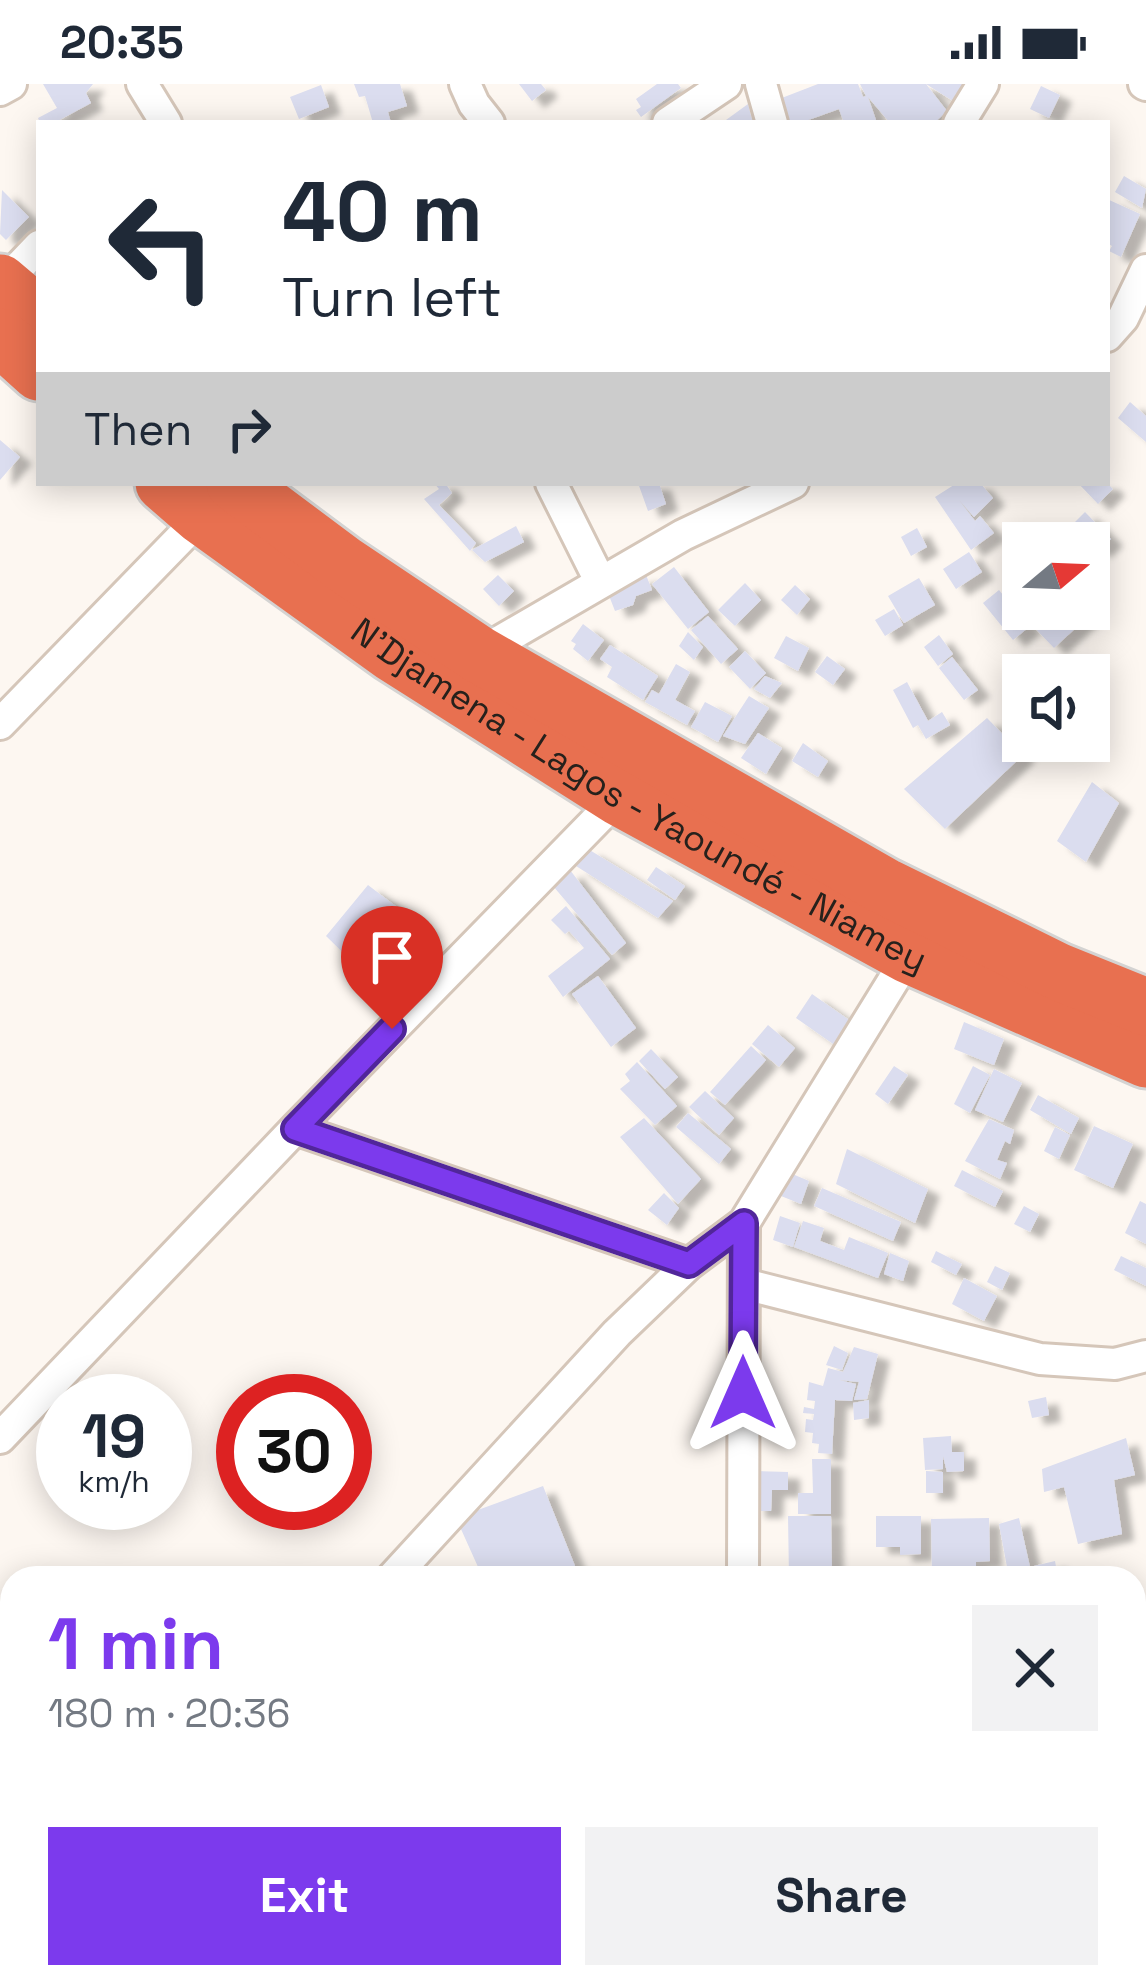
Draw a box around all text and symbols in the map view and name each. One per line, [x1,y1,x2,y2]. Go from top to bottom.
text: 20:35 [60,14,184,71]
text: 40 m [282,158,483,266]
icon: left [84,168,240,324]
text: Turn left [282,263,502,332]
icon: right [216,396,282,462]
text: Then [84,401,192,458]
north arrow [1002,522,1110,630]
map controls [1002,522,1110,762]
street label: N'Djamena - Lagos - Yaoundé - Niamey [342,608,934,983]
button: sound [1002,654,1110,762]
pin [341,906,443,1029]
icon: arrive [359,924,425,990]
position arrow [680,1330,806,1456]
speed limit sign: 30 [216,1374,372,1530]
text: 19 [82,1398,146,1475]
text: km/h [78,1462,150,1501]
text: 1 min [48,1598,224,1690]
button: close [972,1605,1098,1731]
text: 180 m · 20:36 [48,1689,290,1738]
button: Exit [48,1827,561,1965]
button: Share [585,1827,1098,1965]

